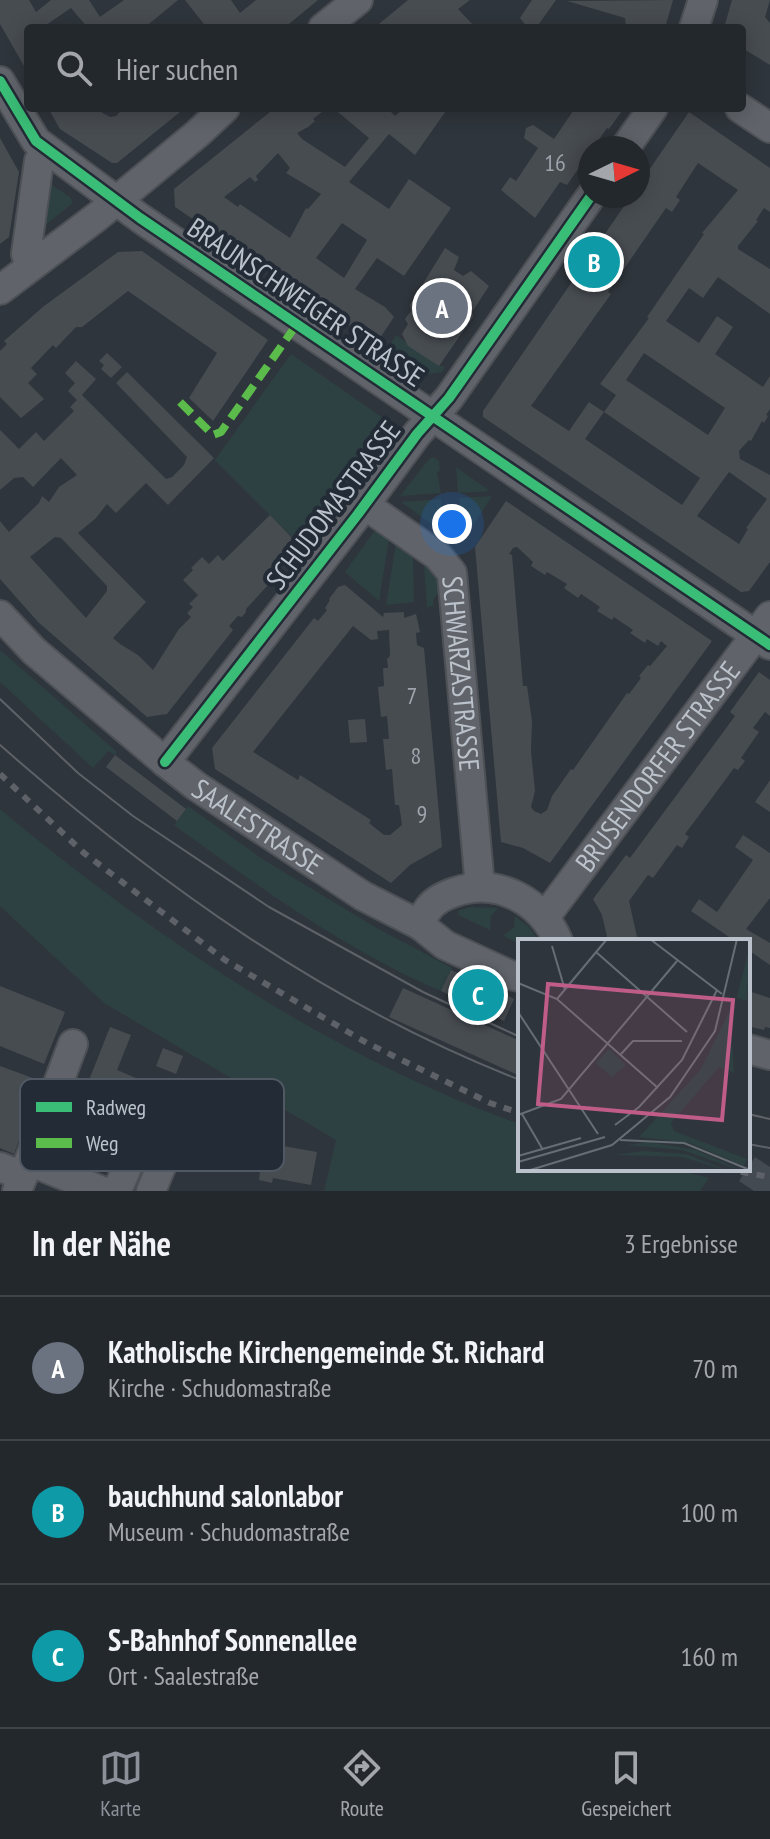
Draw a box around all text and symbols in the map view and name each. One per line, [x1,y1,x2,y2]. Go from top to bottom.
search box [24,24,746,112]
icon: search [52,46,96,90]
text: Hier suchen [116,49,238,88]
north arrow [578,136,650,208]
house number: 16 [544,147,566,178]
street label: BRAUNSCHWEIGER STRASSE [181,209,432,395]
pin: B [568,232,620,292]
pin: A [416,278,468,338]
street label: SCHUDOMASTRASSE [257,413,408,597]
your location [432,504,472,544]
street label: SCHWARZASTRASSE [434,574,489,773]
street label: BRUSENDORFER STRASSE [566,654,748,879]
house number: 7 [407,680,417,711]
house number: 8 [411,740,421,771]
street label: SAALESTRASSE [185,770,330,882]
house number: 9 [417,798,427,829]
inset map [518,939,750,1171]
pin: C [452,965,504,1025]
legend [20,1079,284,1171]
text: Radweg [86,1093,146,1121]
text: Weg [86,1129,118,1157]
text: In der Nähe [32,1221,171,1265]
text: 3 Ergebnisse [624,1227,738,1260]
text: Katholische Kirchengemeinde St. Richard [108,1332,544,1371]
text: A [51,1352,65,1385]
text: 70 m [692,1352,738,1385]
text: Kirche · Schudomastraße [108,1371,331,1404]
text: bauchhund salonlabor [108,1476,343,1515]
text: B [52,1496,64,1529]
text: 100 m [680,1496,738,1529]
text: Museum · Schudomastraße [108,1515,350,1548]
text: S-Bahnhof Sonnenallee [108,1620,357,1659]
text: C [52,1640,64,1673]
text: 160 m [680,1640,738,1673]
text: Ort · Saalestraße [108,1659,259,1692]
tab: Karte [99,1746,143,1822]
tab: Route [340,1746,384,1822]
tab: Gespeichert [581,1746,671,1822]

